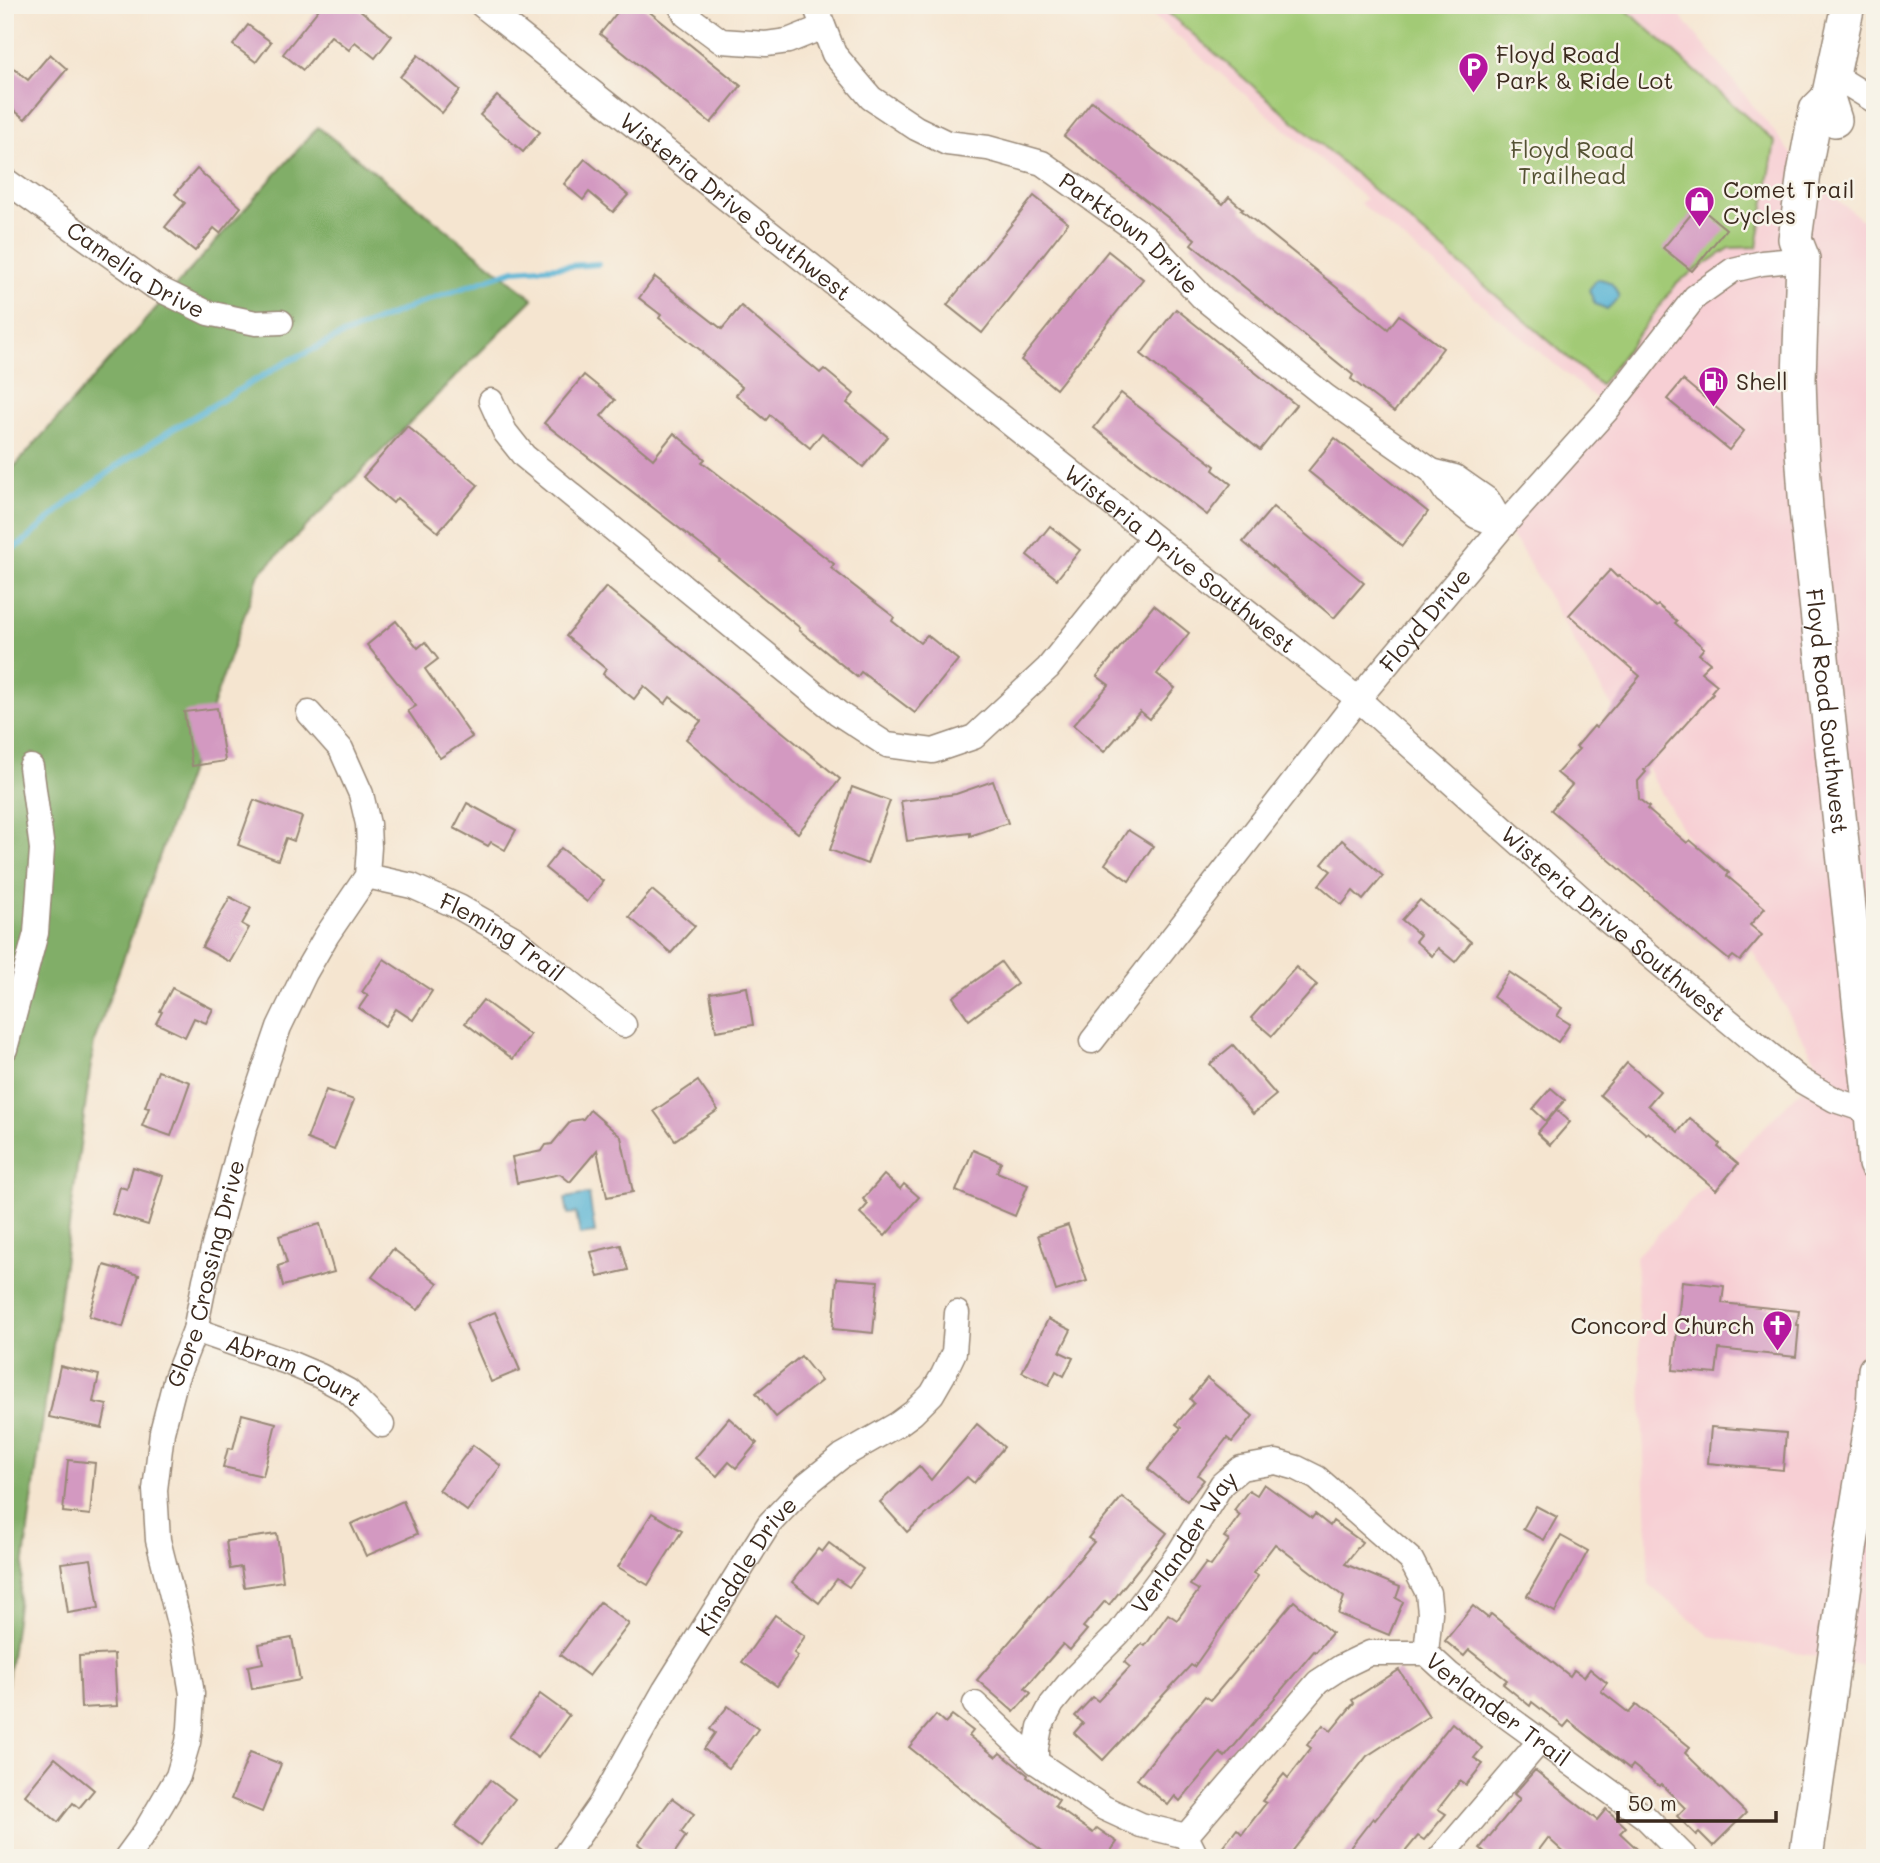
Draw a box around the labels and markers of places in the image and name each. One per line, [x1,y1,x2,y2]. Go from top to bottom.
place label: Floyd Road Park & Ride Lot [1496,39,1673,95]
parking icon: Floyd Road Park & Ride Lot [1456,50,1490,94]
place label: Comet Trail Cycles [1723,174,1855,230]
shop icon: Comet Trail Cycles [1683,185,1717,229]
fuel station icon: Shell [1696,364,1730,408]
place label: Shell [1736,366,1788,396]
church icon: Concord Church [1760,1308,1794,1352]
place label: Concord Church [1571,1310,1754,1340]

